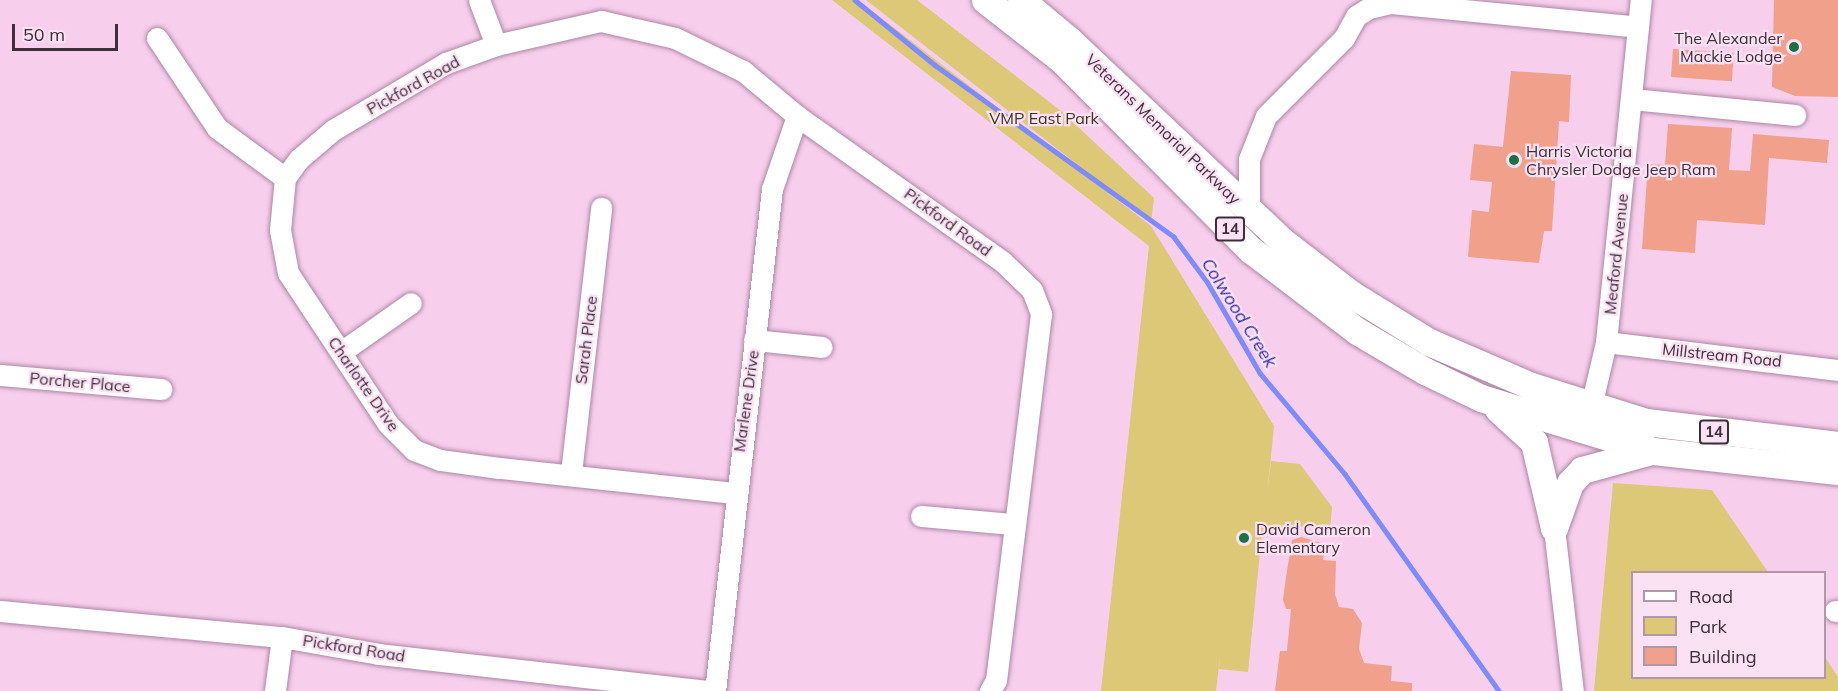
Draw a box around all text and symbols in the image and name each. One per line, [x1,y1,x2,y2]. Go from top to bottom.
scale bar [15,12,122,50]
text: 50 m [23,23,65,46]
place label: The Alexander Mackie Lodge [1674,28,1782,66]
marker: The Alexander Mackie Lodge [1787,40,1801,54]
street label: Veterans Memorial Parkway [1082,50,1244,208]
street label: Pickford Road [363,52,463,118]
park label: VMP East Park [989,108,1099,128]
place label: Harris Victoria Chrysler Dodge Jeep Ram [1526,141,1716,179]
marker: Harris Victoria Chrysler Dodge Jeep Ram [1507,153,1521,167]
street label: Pickford Road [901,184,995,260]
street label: Meaford Avenue [1600,193,1632,315]
road number: 14 [1215,217,1245,241]
water label: Colwood Creek [1197,254,1281,372]
street label: Sarah Place [571,295,601,385]
street label: Charlotte Drive [324,333,404,435]
street label: Millstream Road [1661,339,1783,371]
street label: Marlene Drive [729,349,763,453]
street label: Porcher Place [29,368,131,396]
road number: 14 [1699,420,1729,444]
place label: David Cameron Elementary [1256,519,1371,557]
marker: David Cameron Elementary [1237,531,1251,545]
legend [1631,571,1826,679]
text: Road [1689,585,1733,608]
text: Park [1689,615,1727,638]
street label: Pickford Road [301,630,407,666]
text: Building [1689,645,1757,668]

